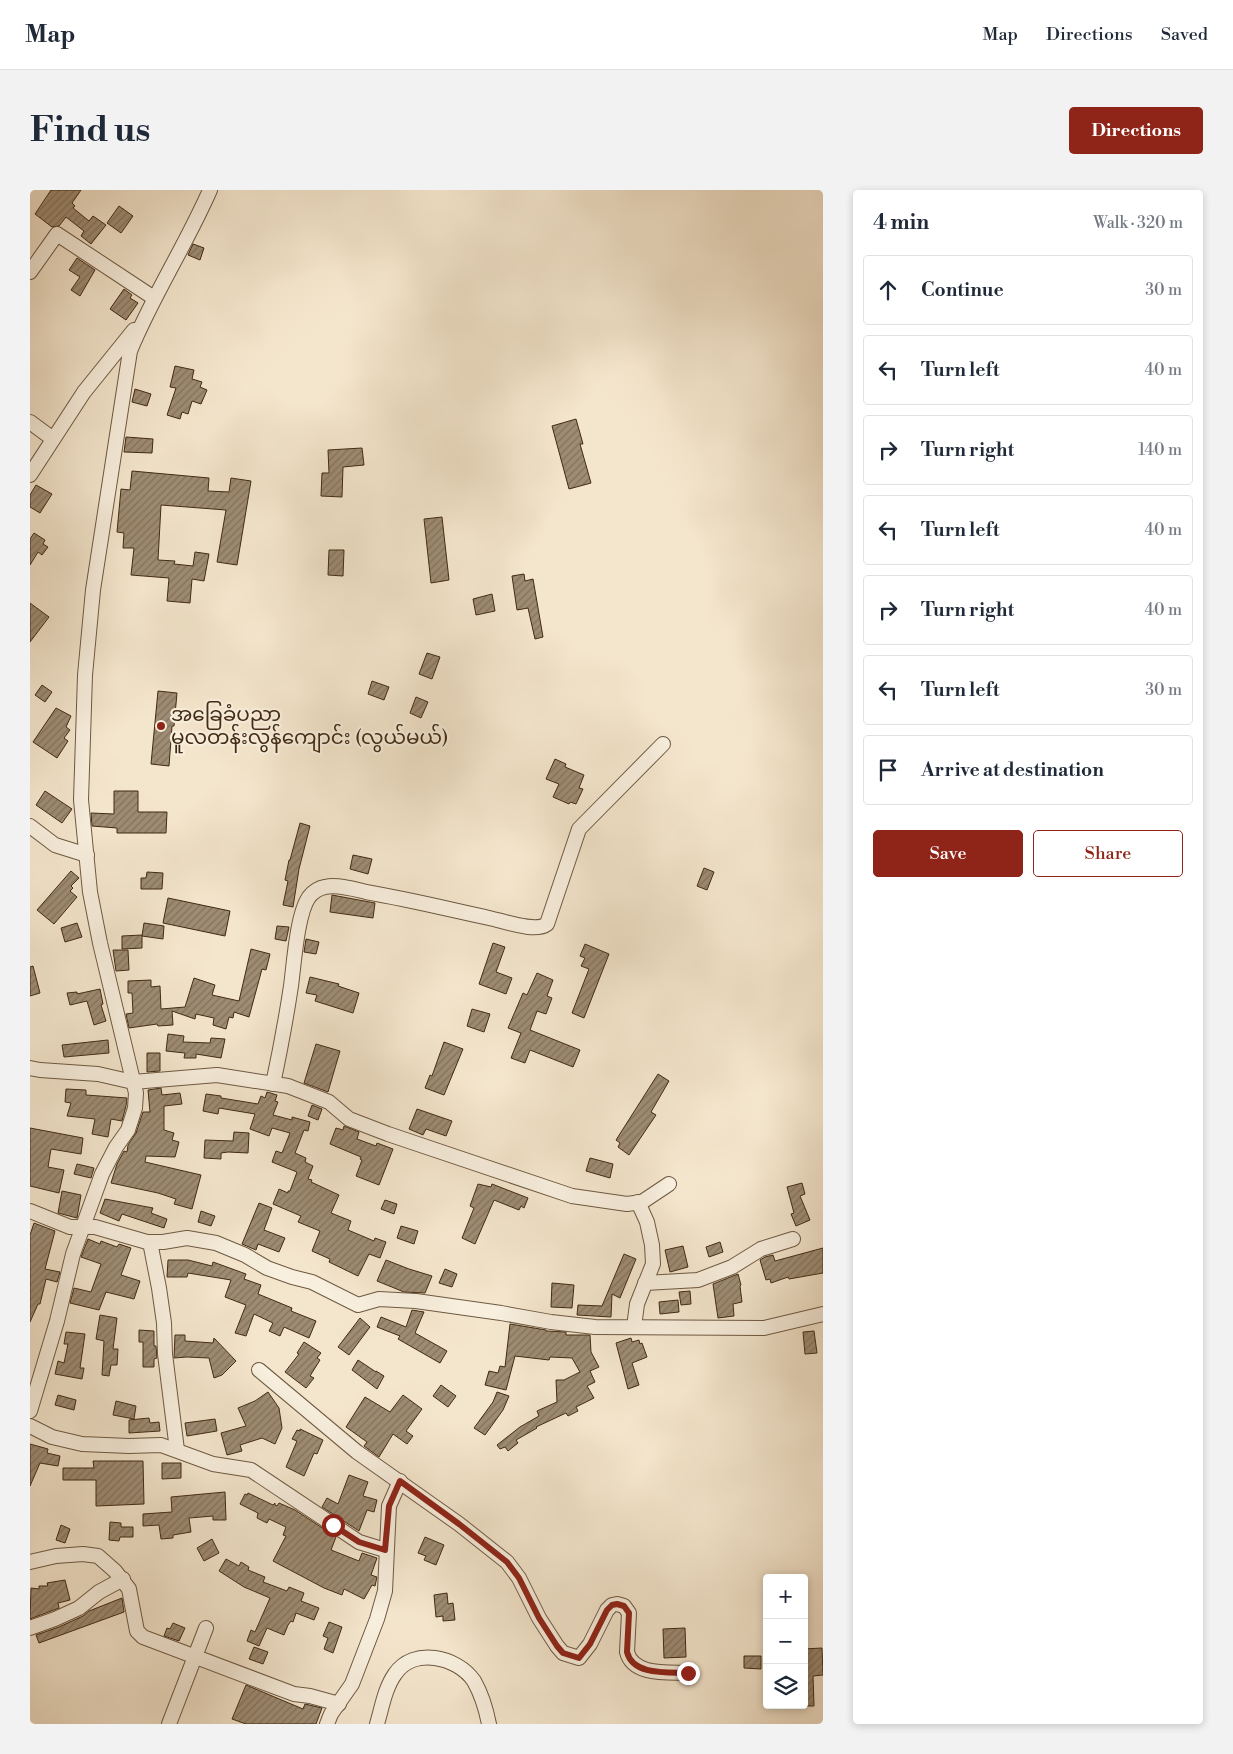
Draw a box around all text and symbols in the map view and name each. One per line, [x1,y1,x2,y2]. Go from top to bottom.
text: Map [25,20,75,50]
text: Map [982,23,1018,46]
text: Directions [1046,23,1133,46]
text: Saved [1161,23,1208,46]
button: Directions [1069,107,1203,154]
text: Find us [30,109,150,152]
text: 4 min [873,210,929,236]
text: Walk · 320 m [1093,213,1183,233]
icon: ahead [874,276,902,304]
text: Continue [921,278,1004,302]
text: 30 m [1145,280,1182,300]
icon: left [874,356,902,384]
text: Turn left [921,358,1000,382]
text: 40 m [1145,360,1182,380]
icon: right [874,436,902,464]
text: Turn right [921,438,1014,462]
text: 140 m [1138,440,1182,460]
icon: left [874,516,902,544]
text: Turn left [921,518,1000,542]
text: 40 m [1145,520,1182,540]
icon: right [874,596,902,624]
text: Turn right [921,598,1014,622]
text: 40 m [1145,600,1182,620]
icon: left [874,676,902,704]
text: Turn left [921,678,1000,702]
text: 30 m [1145,680,1182,700]
place label: အခြေခံပညာ မူလတန်းလွန်ကျောင်း (လွယ်မယ်) [171,701,448,754]
marker: အခြေခံပညာ မူလတန်းလွန်ကျောင်း (လွယ်မယ်) [155,720,167,732]
icon: arrive [874,756,902,784]
text: Arrive at destination [921,758,1104,782]
button: Save [873,830,1023,877]
button: Share [1033,830,1183,877]
route start [322,1514,345,1537]
map controls [763,1574,808,1709]
button: + [763,1574,808,1619]
button: − [763,1619,808,1664]
route end [677,1662,700,1685]
button: layers [763,1664,808,1709]

